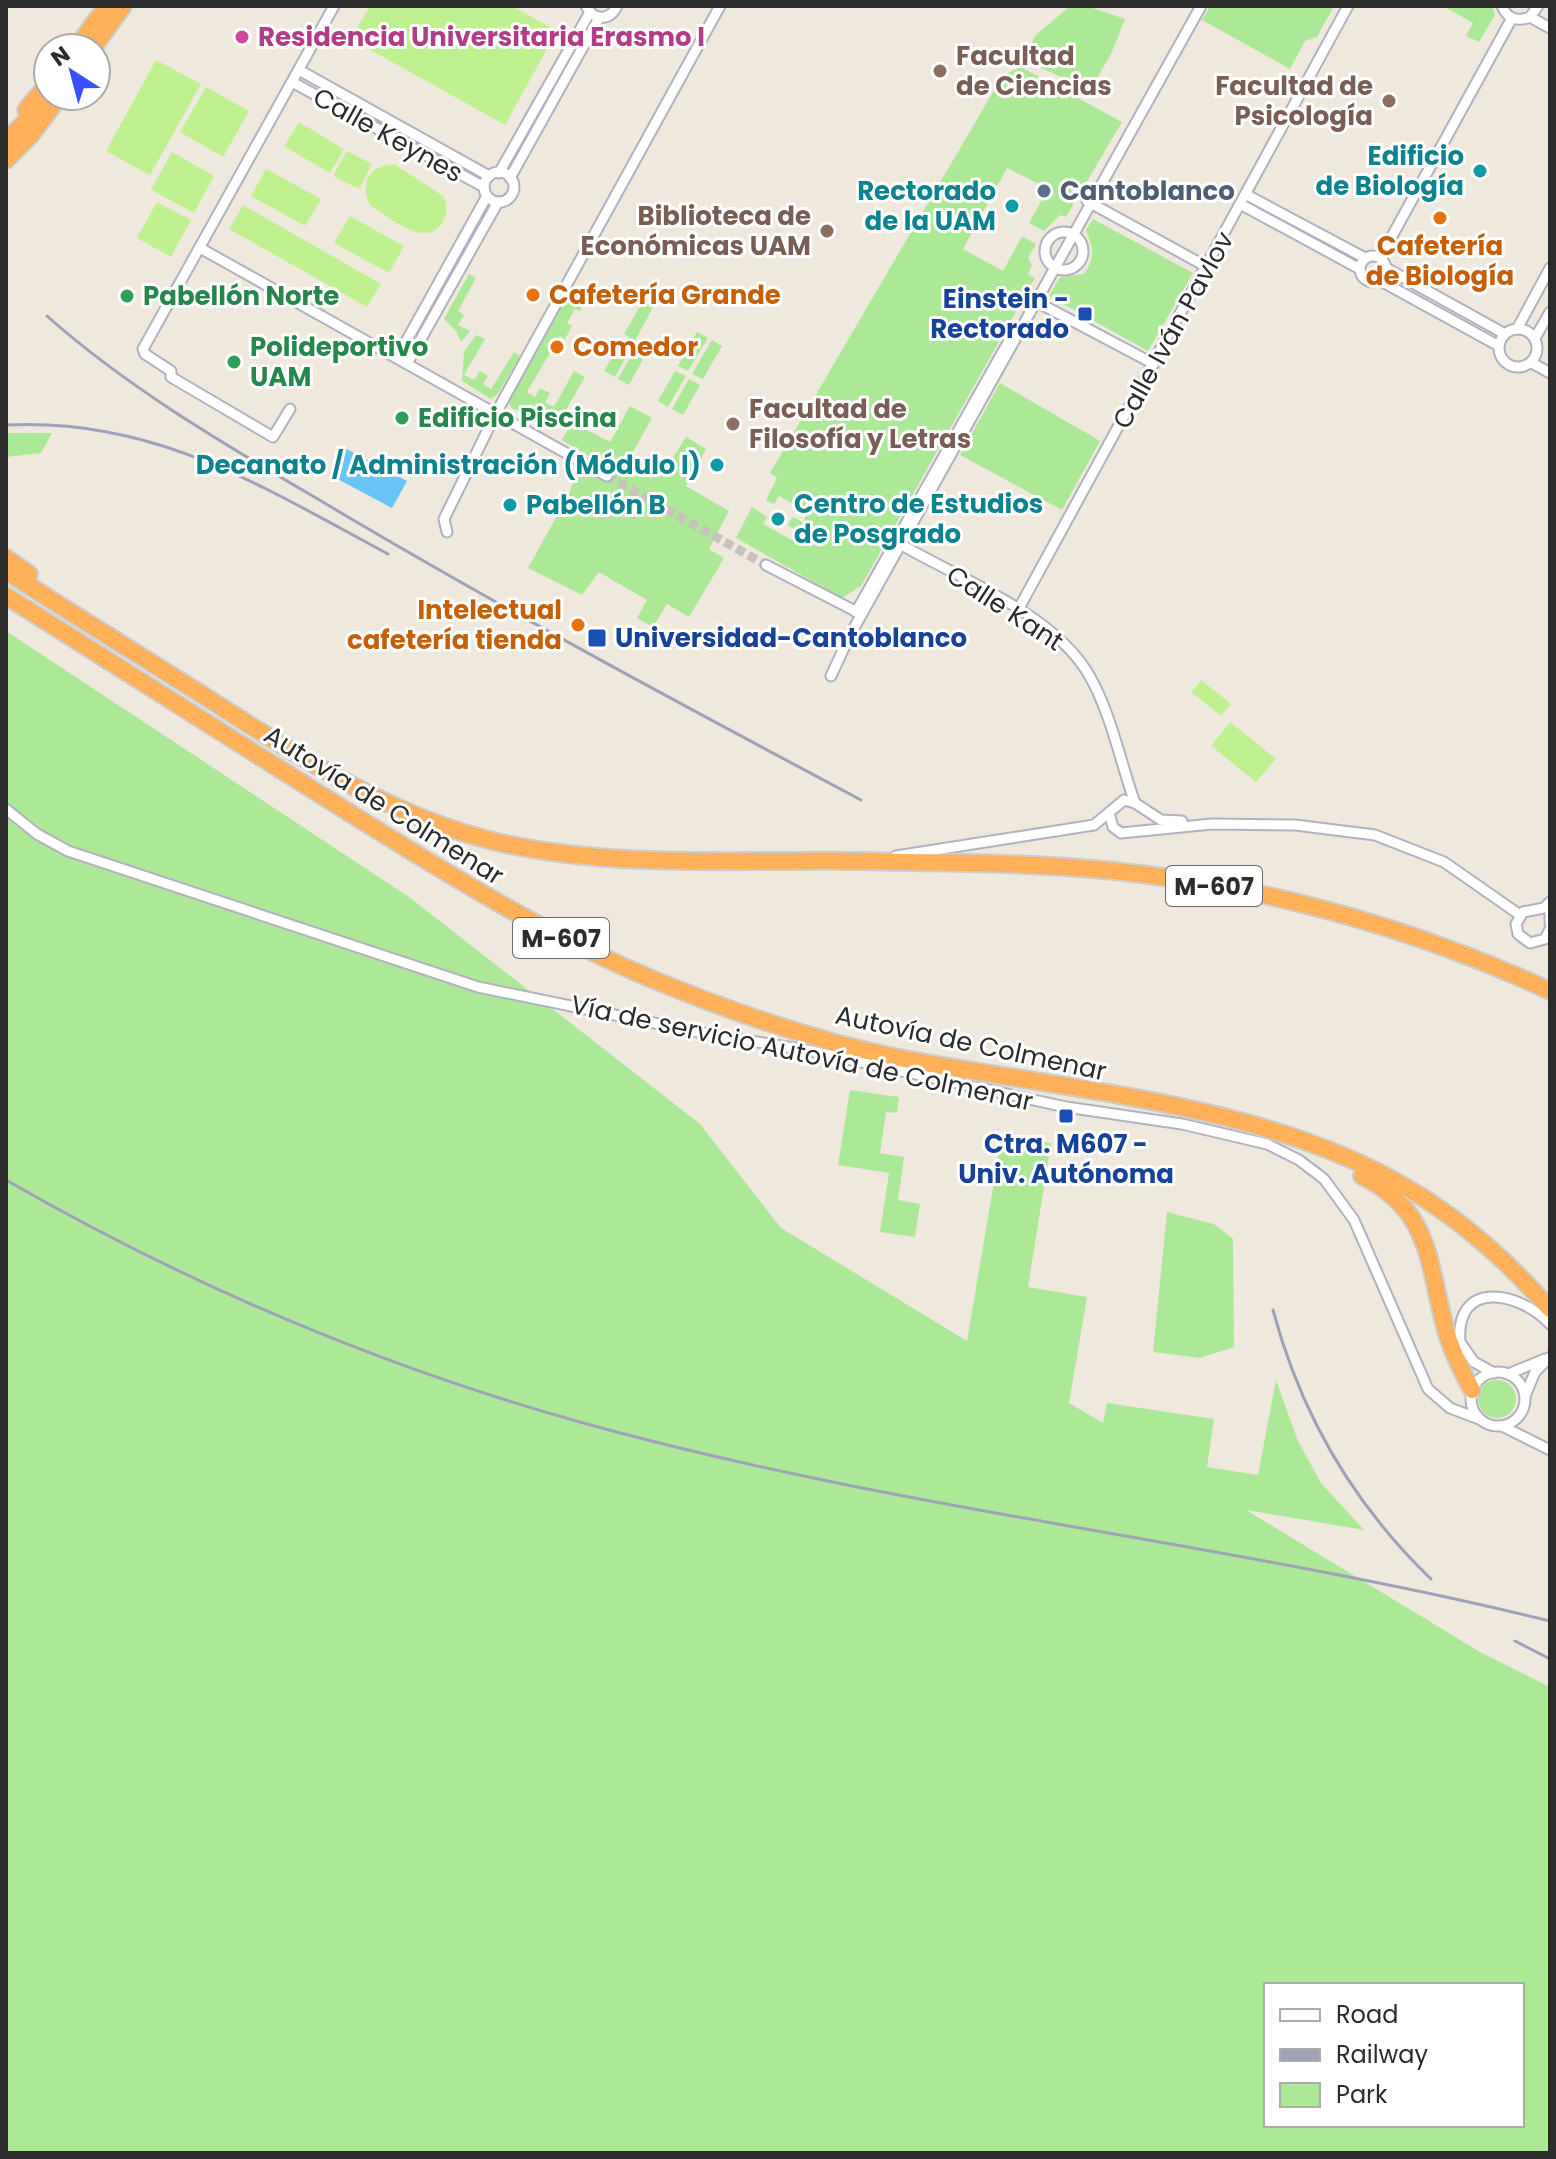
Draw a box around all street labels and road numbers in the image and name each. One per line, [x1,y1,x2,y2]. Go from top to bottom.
street label: Calle Keynes [307,79,469,191]
street label: Calle Iván Pavlov [1104,224,1242,435]
street label: Calle Kant [940,557,1070,659]
street label: Autovía de Colmenar [257,717,511,893]
road number: M-607 [1166,866,1262,906]
road number: M-607 [513,918,609,958]
street label: Vía de servicio Autovía de Colmenar [568,986,1036,1120]
street label: Autovía de Colmenar [832,997,1110,1089]

